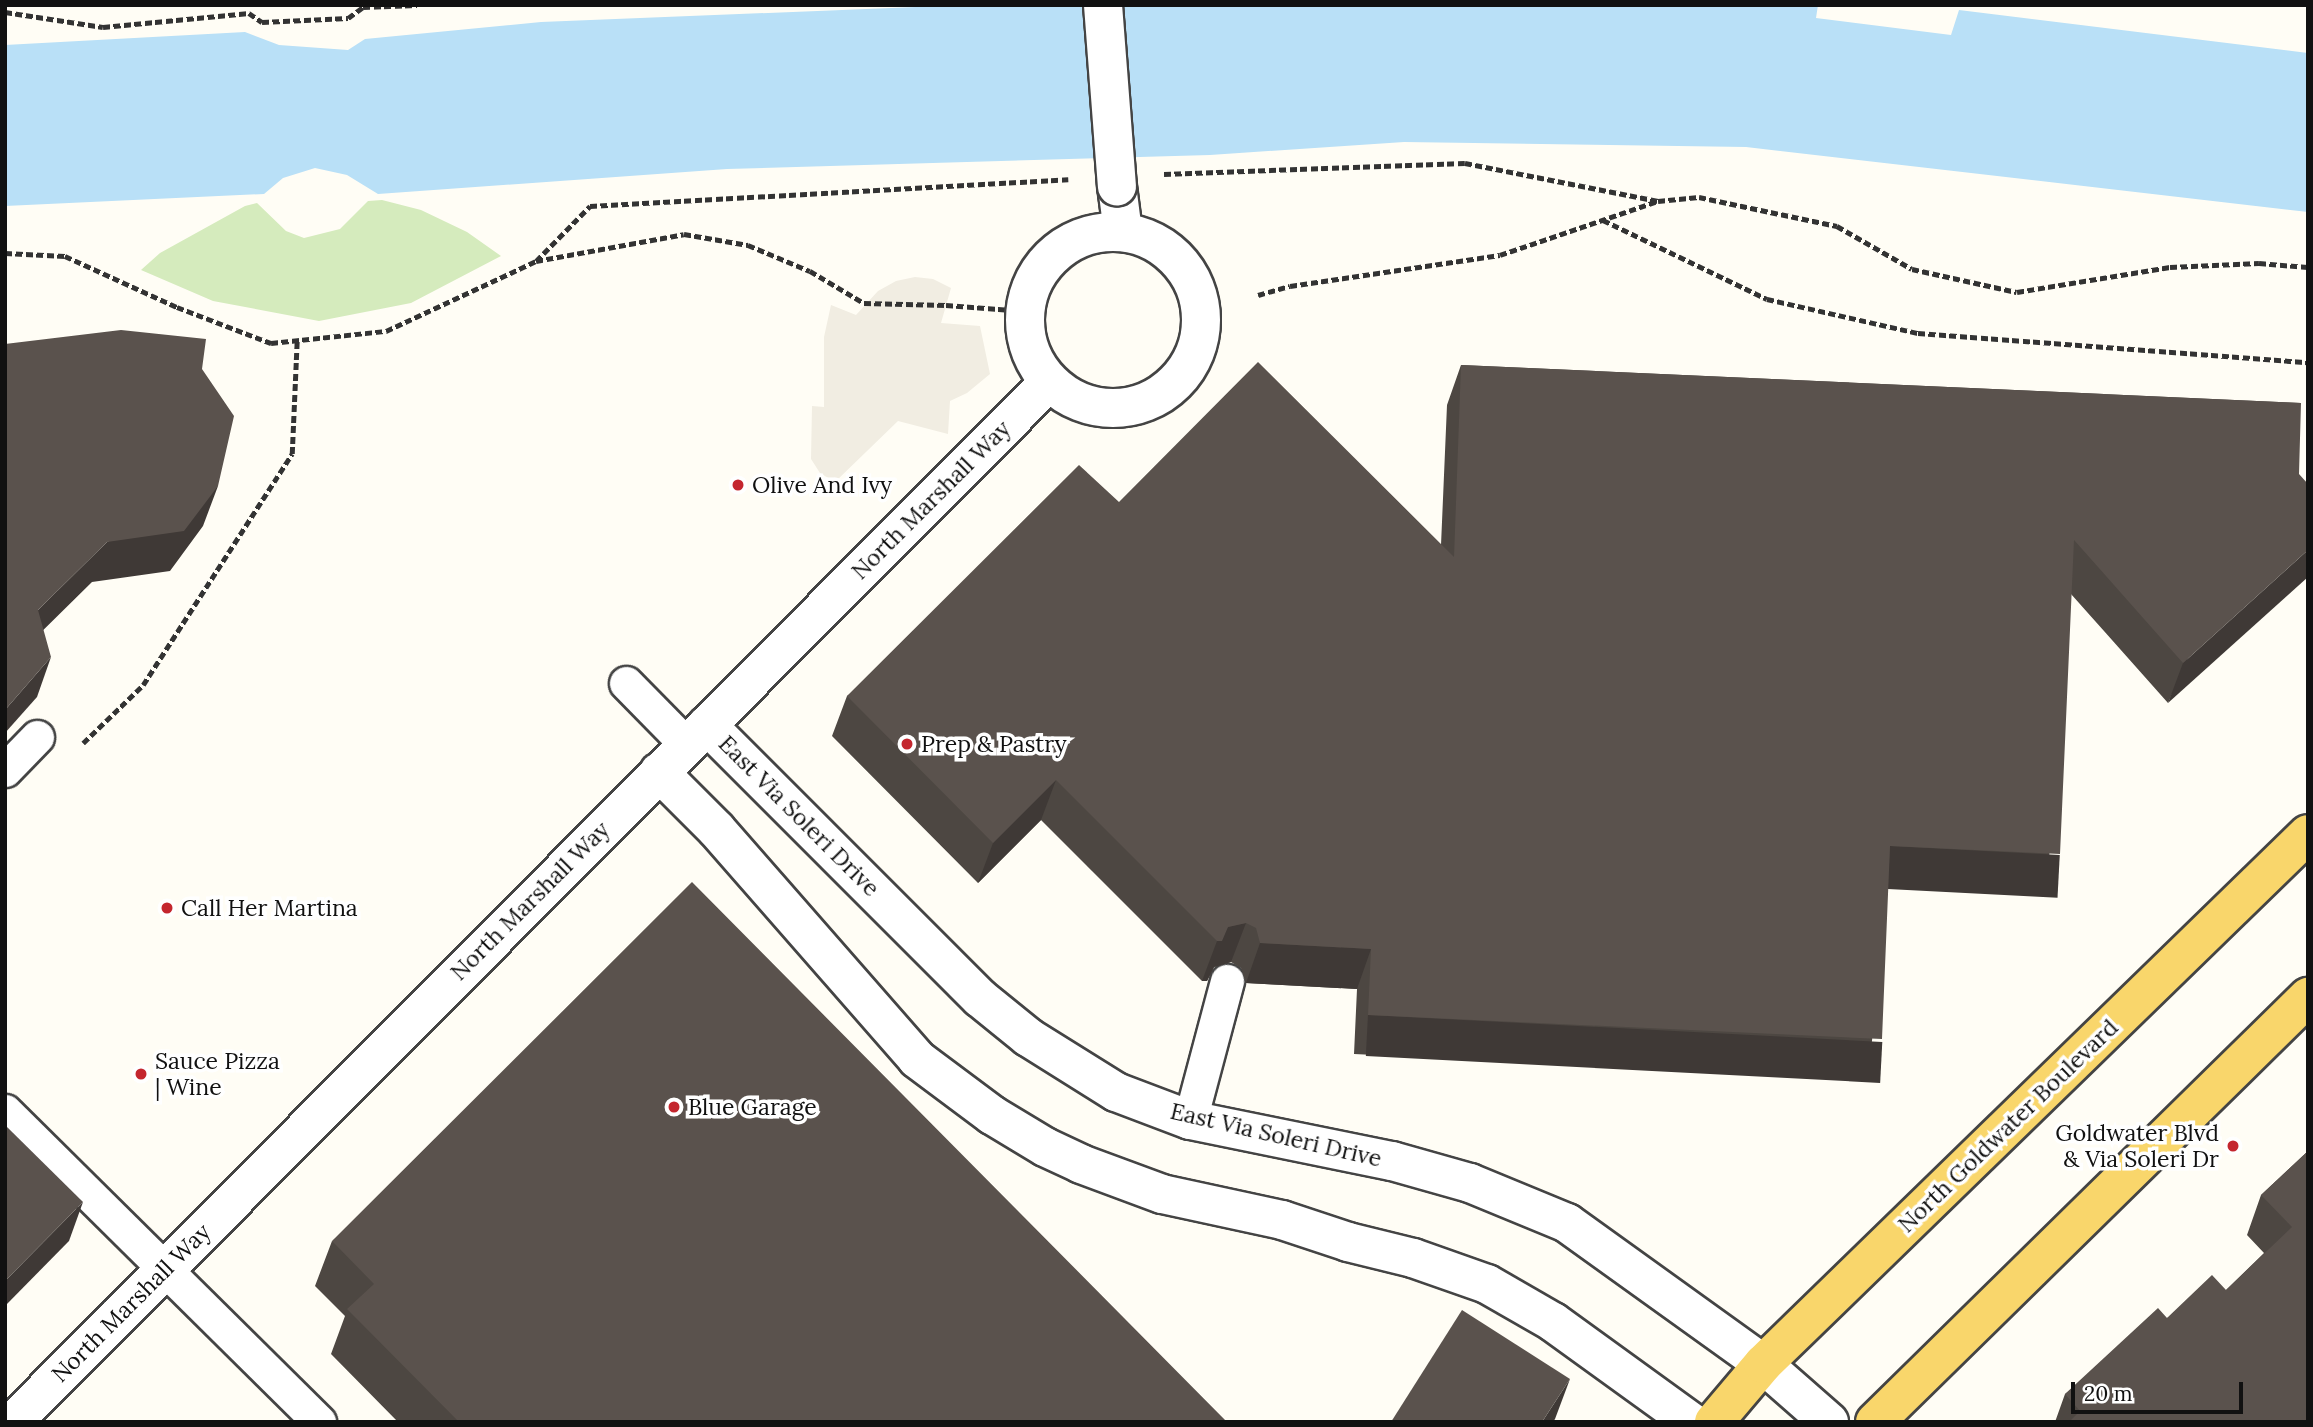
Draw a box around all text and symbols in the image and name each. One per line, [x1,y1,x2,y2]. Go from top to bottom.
street label: North Marshall Way [846,415,1016,585]
place label: Olive And Ivy [752,471,892,499]
marker: Olive And Ivy [730,477,746,493]
street label: East Via Soleri Drive [713,730,885,902]
place label: Prep & Pastry [921,730,1067,758]
marker: Prep & Pastry [899,736,915,752]
street label: North Marshall Way [445,816,615,986]
place label: Call Her Martina [181,894,358,922]
marker: Call Her Martina [159,900,175,916]
street label: North Goldwater Boulevard [1892,1014,2124,1238]
place label: Sauce Pizza | Wine [155,1047,280,1101]
marker: Sauce Pizza | Wine [133,1066,149,1082]
place label: Blue Garage [688,1093,817,1121]
street label: East Via Soleri Drive [1168,1097,1384,1173]
marker: Blue Garage [666,1099,682,1115]
place label: Goldwater Blvd & Via Soleri Dr [2055,1119,2219,1173]
marker: Goldwater Blvd & Via Soleri Dr [2225,1138,2241,1154]
street label: North Marshall Way [46,1218,216,1388]
scale bar [2075,1368,2246,1412]
text: 20 m [2084,1380,2133,1407]

